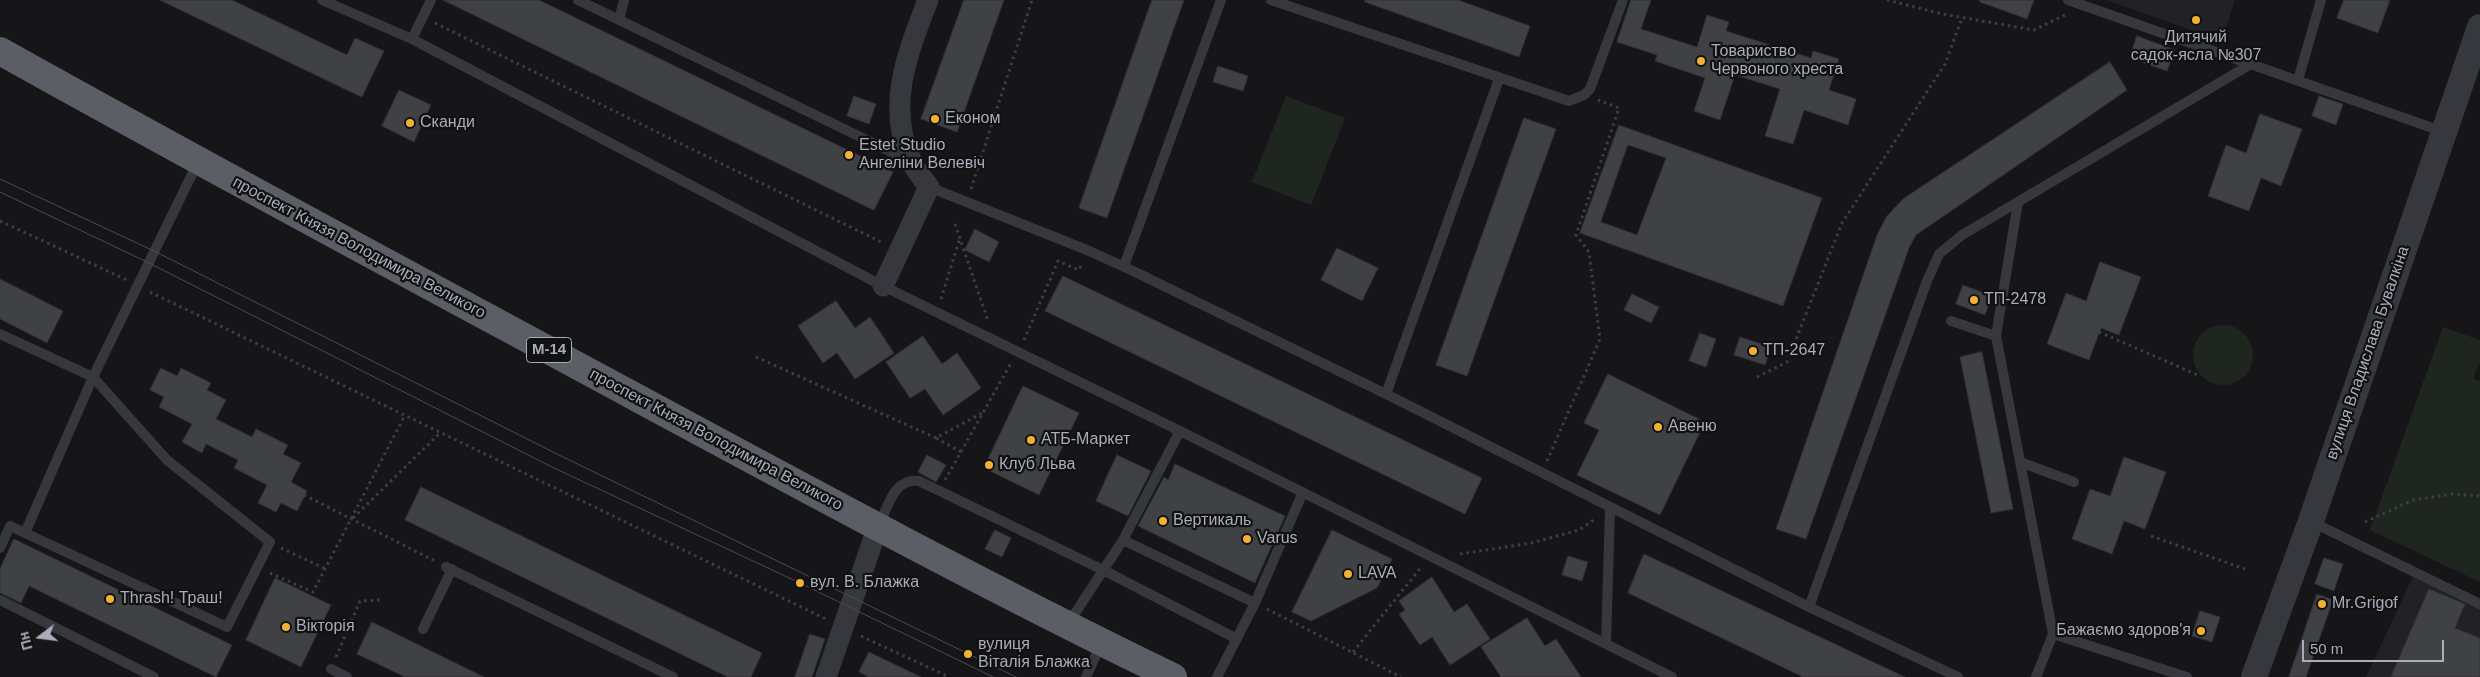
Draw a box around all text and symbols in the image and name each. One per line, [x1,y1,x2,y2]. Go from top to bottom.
marker: Дитячий садок-ясла №307 [2190,14,2202,26]
place label: Дитячий садок-ясла №307 [2131,28,2261,66]
place label: Товариство Червоного хреста [1711,42,1843,80]
marker: Товариство Червоного хреста [1695,55,1707,67]
place label: Економ [945,109,1000,129]
place label: Сканди [420,113,475,133]
marker: Економ [929,113,941,125]
marker: Сканди [404,117,416,129]
place label: Estet Studio Ангеліни Велевіч [859,136,985,174]
marker: Estet Studio Ангеліни Велевіч [843,149,855,161]
street label: проспект Князя Володимира Великого [229,173,489,323]
street label: вулиця Владислава Бувалкіна [2322,244,2414,462]
place label: ТП-2478 [1984,290,2046,310]
marker: ТП-2478 [1968,294,1980,306]
road number: М-14 [526,338,572,362]
place label: ТП-2647 [1763,341,1825,361]
marker: ТП-2647 [1747,345,1759,357]
street label: проспект Князя Володимира Великого [586,365,846,515]
place label: Авеню [1668,417,1717,437]
marker: Авеню [1652,421,1664,433]
place label: АТБ-Маркет [1041,430,1130,450]
marker: АТБ-Маркет [1025,434,1037,446]
place label: Клуб Льва [999,455,1076,475]
marker: Клуб Льва [983,459,995,471]
place label: Вертикаль [1173,511,1251,531]
marker: Вертикаль [1157,515,1169,527]
place label: Varus [1257,529,1298,549]
marker: Varus [1241,533,1253,545]
place label: LAVA [1358,564,1397,584]
marker: LAVA [1342,568,1354,580]
place label: вул. В. Блажка [810,573,919,593]
marker: вул. В. Блажка [794,577,806,589]
place label: Thrash! Траш! [120,589,223,609]
marker: Thrash! Траш! [104,593,116,605]
place label: Mr.Grigof [2332,594,2398,614]
marker: Mr.Grigof [2316,598,2328,610]
north arrow [15,612,65,662]
place label: Вікторія [296,617,355,637]
marker: Вікторія [280,621,292,633]
place label: Бажаємо здоров'я [2056,621,2191,641]
marker: Бажаємо здоров'я [2195,625,2207,637]
text: Пн [15,630,36,652]
scale bar [2305,630,2448,662]
place label: вулиця Віталія Блажка [978,635,1090,673]
text: 50 m [2310,640,2343,657]
marker: вулиця Віталія Блажка [962,648,974,660]

